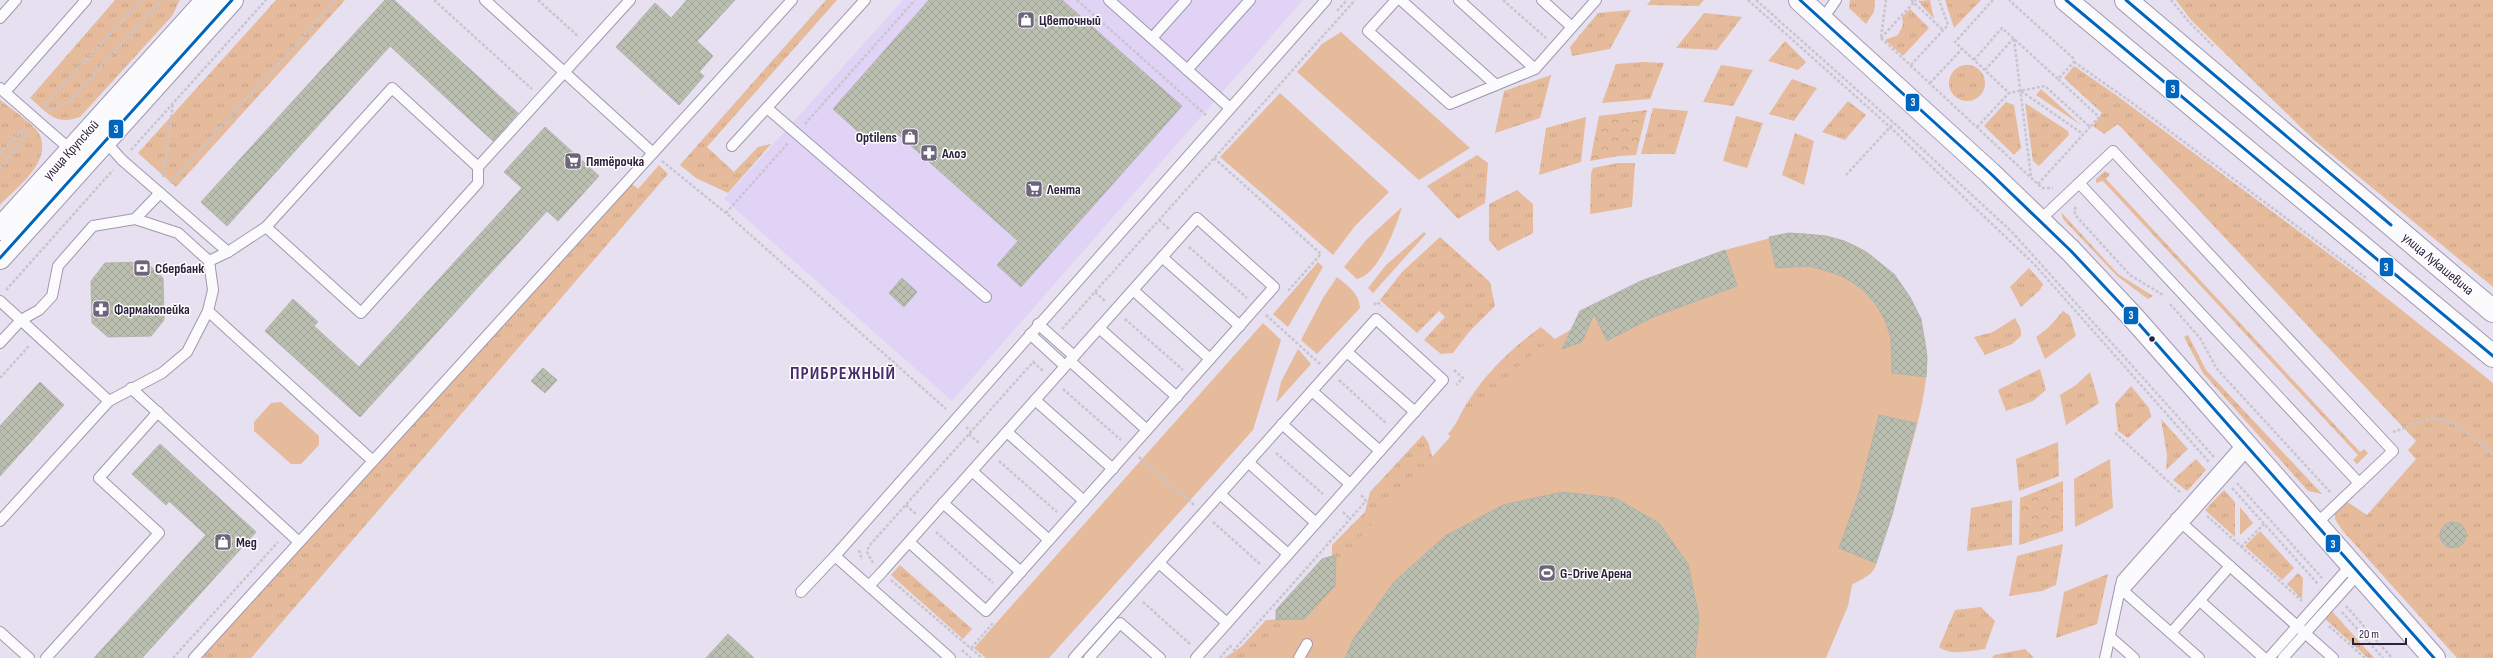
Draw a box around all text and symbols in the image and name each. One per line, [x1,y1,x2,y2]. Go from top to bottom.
shop icon: Цветочный [1016,10,1036,30]
place label: Цветочный [1039,12,1101,29]
line badge: 3 [2165,79,2180,99]
text: 3 [2171,83,2176,96]
line badge: 3 [1905,93,1920,112]
text: 3 [1911,96,1916,109]
street label: улица Крупской [39,116,103,184]
line badge: 3 [108,119,124,139]
text: 3 [114,123,119,136]
shop icon: Optilens [900,127,920,147]
place label: Optilens [856,129,897,146]
pharmacy icon: Алоэ [919,143,939,163]
place label: Алоэ [941,145,966,162]
supermarket icon: Пятёрочка [563,151,583,171]
place label: Пятёрочка [586,153,644,170]
supermarket icon: Лента [1024,179,1044,199]
place label: Лента [1046,181,1081,198]
street label: улица Лукашевича [2399,229,2477,299]
line badge: 3 [2379,257,2394,277]
bank icon: Сбербанк [132,258,152,278]
place label: Сбербанк [155,260,204,277]
text: 3 [2384,261,2389,274]
pharmacy icon: Фармакопейка [91,299,111,319]
place label: Фармакопейка [114,301,190,318]
line badge: 3 [2123,306,2139,325]
text: 3 [2129,309,2134,322]
unlabelled marker [2147,334,2157,344]
district label: ПРИБРЕЖНЫЙ [790,363,896,384]
shop icon: Мед [213,532,233,552]
place label: Мед [236,534,257,551]
line badge: 3 [2325,534,2341,553]
text: 3 [2331,538,2336,551]
sports icon: G-Drive Арена [1537,563,1557,583]
place label: G-Drive Арена [1560,565,1632,582]
scale bar [2353,620,2406,646]
text: 20 m [2359,627,2379,642]

